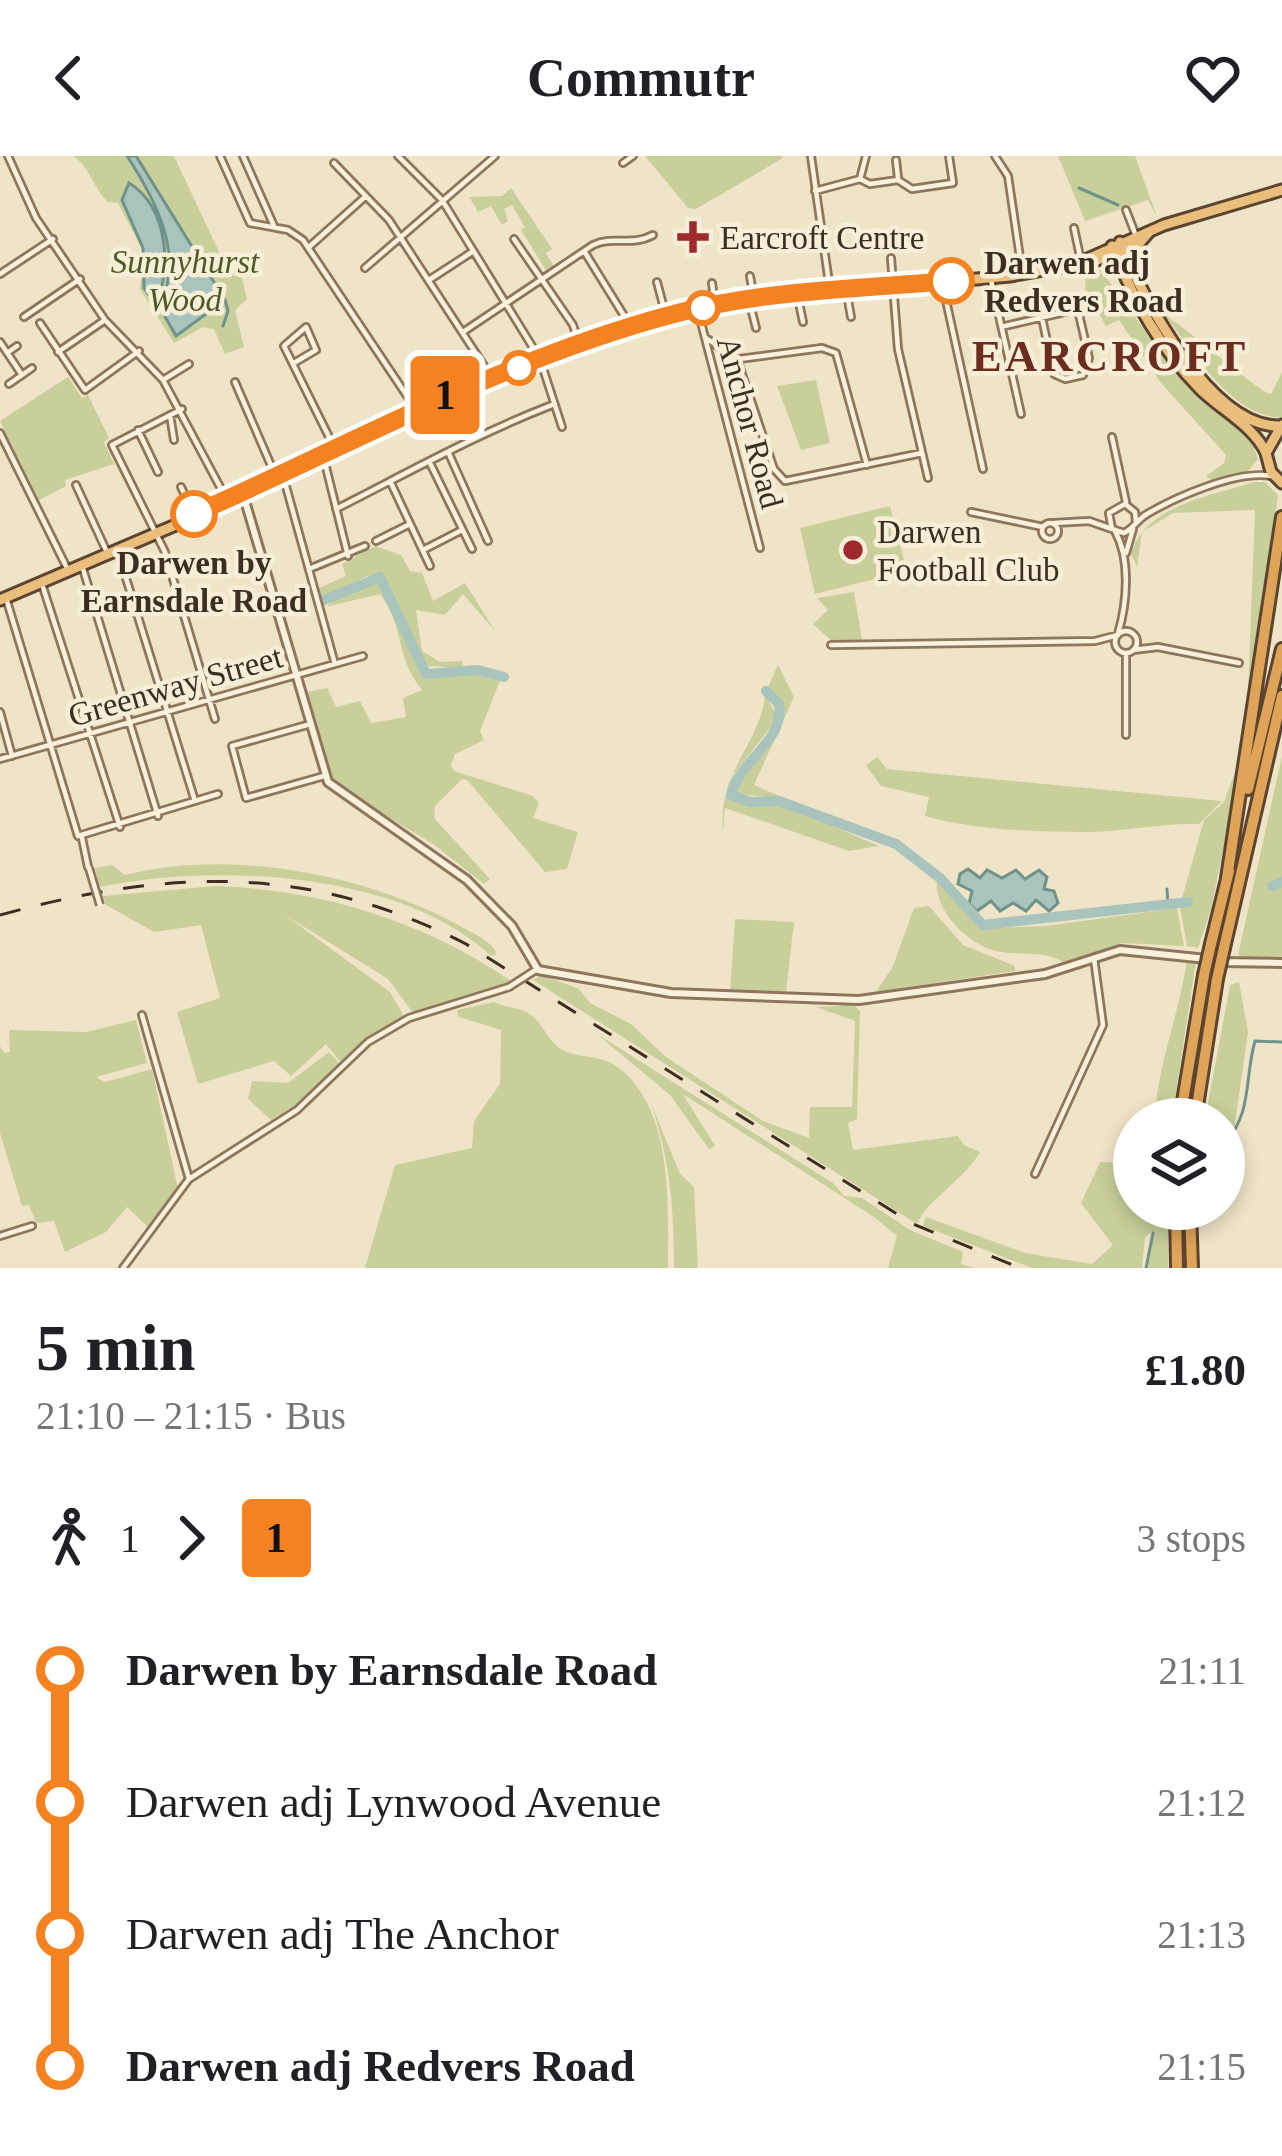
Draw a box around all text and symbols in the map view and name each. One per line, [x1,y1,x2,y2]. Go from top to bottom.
icon: back [36,45,102,111]
icon: heart [1180,45,1246,111]
text: Commutr [527,48,755,108]
place label: Earcroft Centre [720,220,924,256]
marker: Earcroft Centre [677,221,709,253]
park label: Sunnyhurst Wood [111,244,260,318]
place label: Darwen adj Redvers Road [984,245,1183,319]
marker: Darwen adj Redvers Road [929,259,973,303]
unlabelled marker [687,292,719,324]
district label: EARCROFT [972,331,1248,381]
street label: Anchor Road [710,332,790,513]
unlabelled marker [503,352,535,384]
line badge: 1 [406,356,484,434]
text: 1 [435,372,456,418]
marker: Darwen by Earnsdale Road [172,492,216,536]
place label: Darwen Football Club [877,514,1059,588]
marker: Darwen Football Club [840,537,866,563]
place label: Darwen by Earnsdale Road [81,545,307,619]
street label: Greenway Street [64,638,286,734]
map controls [1113,1098,1245,1230]
button: layers [1113,1098,1245,1230]
text: 5 min [36,1311,196,1384]
text: £1.80 [1145,1345,1246,1395]
text: 21:10 – 21:15 · Bus [36,1394,346,1437]
icon: walk [36,1505,102,1571]
icon: forward [158,1505,224,1571]
text: 1 [266,1515,287,1561]
text: 1 [120,1517,140,1560]
text: 3 stops [1137,1517,1246,1560]
text: Darwen by Earnsdale Road [126,1645,657,1695]
text: 21:11 [1159,1649,1246,1692]
text: Darwen adj Lynwood Avenue [126,1777,661,1827]
text: 21:12 [1157,1781,1246,1824]
text: Darwen adj The Anchor [126,1909,559,1959]
text: 21:13 [1157,1913,1246,1956]
text: Darwen adj Redvers Road [126,2041,635,2091]
text: 21:15 [1157,2045,1246,2088]

